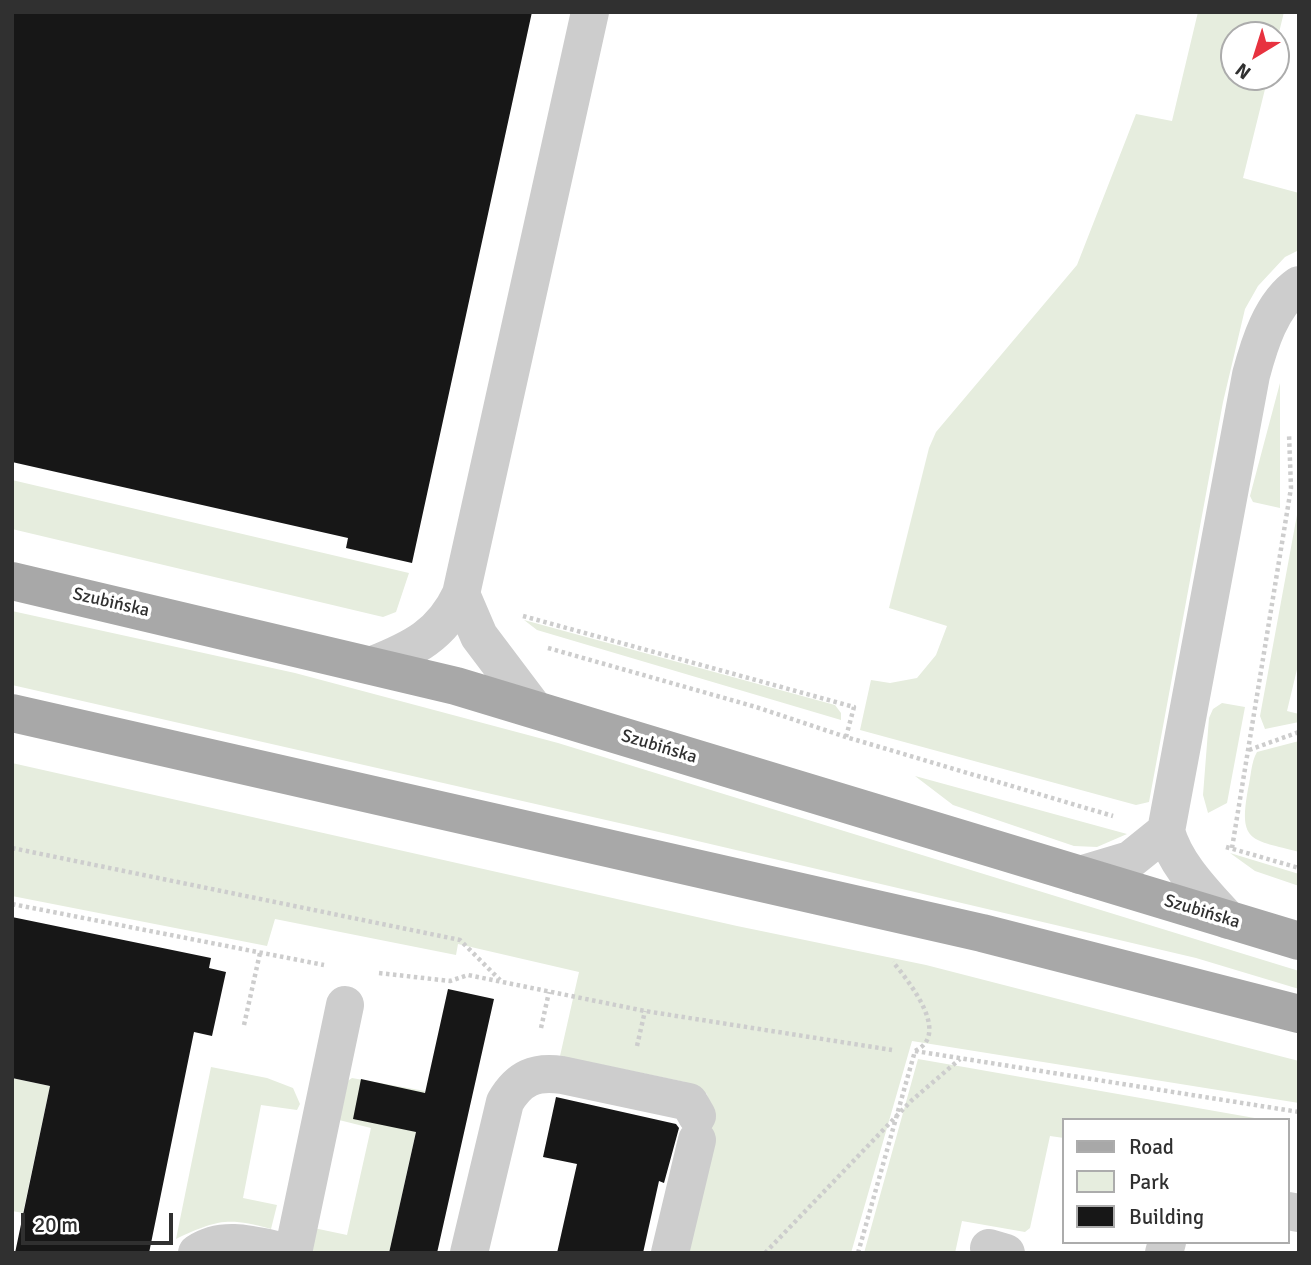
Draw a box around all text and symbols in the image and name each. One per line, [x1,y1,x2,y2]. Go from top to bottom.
north arrow [1220,21,1290,91]
text: N [1231,57,1256,84]
street label: Szubińska [71,584,151,622]
street label: Szubińska [619,725,699,769]
street label: Szubińska [1162,890,1242,934]
legend [1062,1118,1290,1244]
text: Road [1129,1134,1174,1160]
text: Park [1129,1169,1169,1195]
scale bar [24,1198,177,1242]
text: Building [1129,1204,1204,1230]
text: 20 m [34,1212,78,1238]

